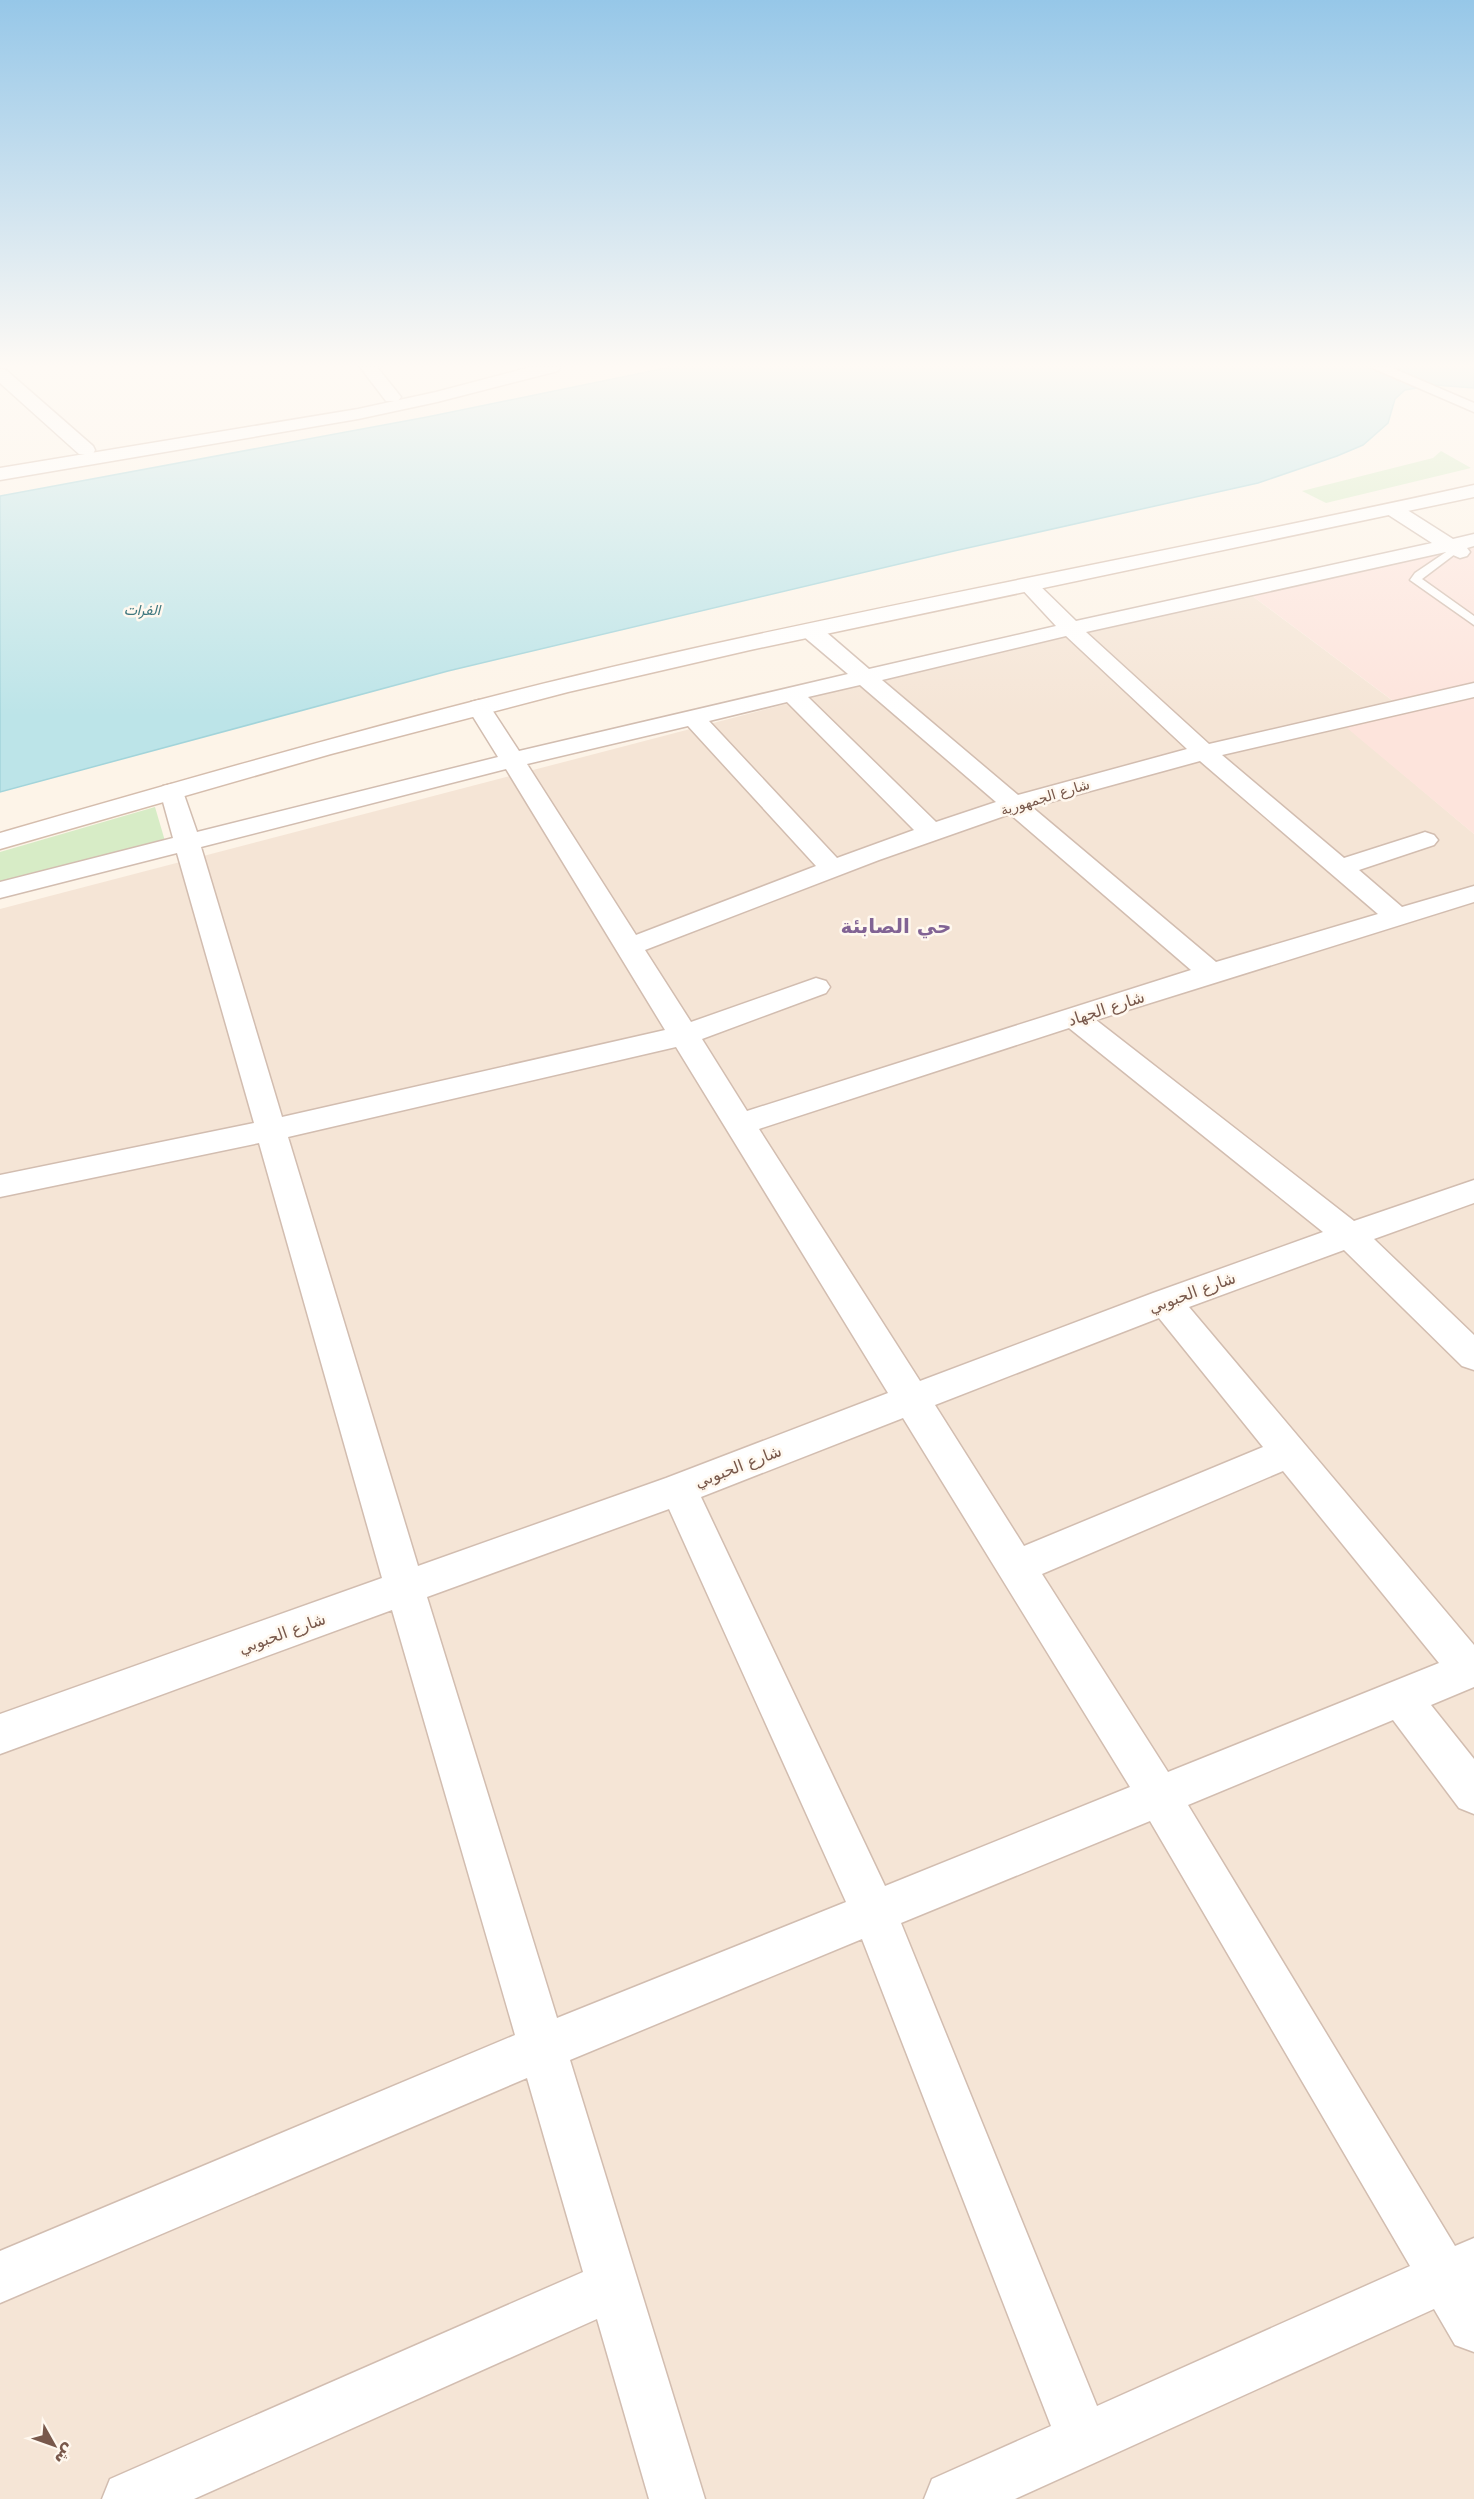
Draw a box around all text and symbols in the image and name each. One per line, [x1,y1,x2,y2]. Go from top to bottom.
water label: الفرات [124,601,162,619]
street label: شارع الجمهورية [998,776,1092,819]
district label: حي الصابئة [841,914,952,939]
street label: شارع الجهاد [1065,987,1147,1031]
street label: شارع الحبوبي [1146,1268,1239,1318]
street label: شارع الحبوبي [692,1441,785,1493]
street label: شارع الحبوبي [236,1609,329,1659]
north arrow [24,2415,84,2475]
text: ش [51,2440,79,2469]

